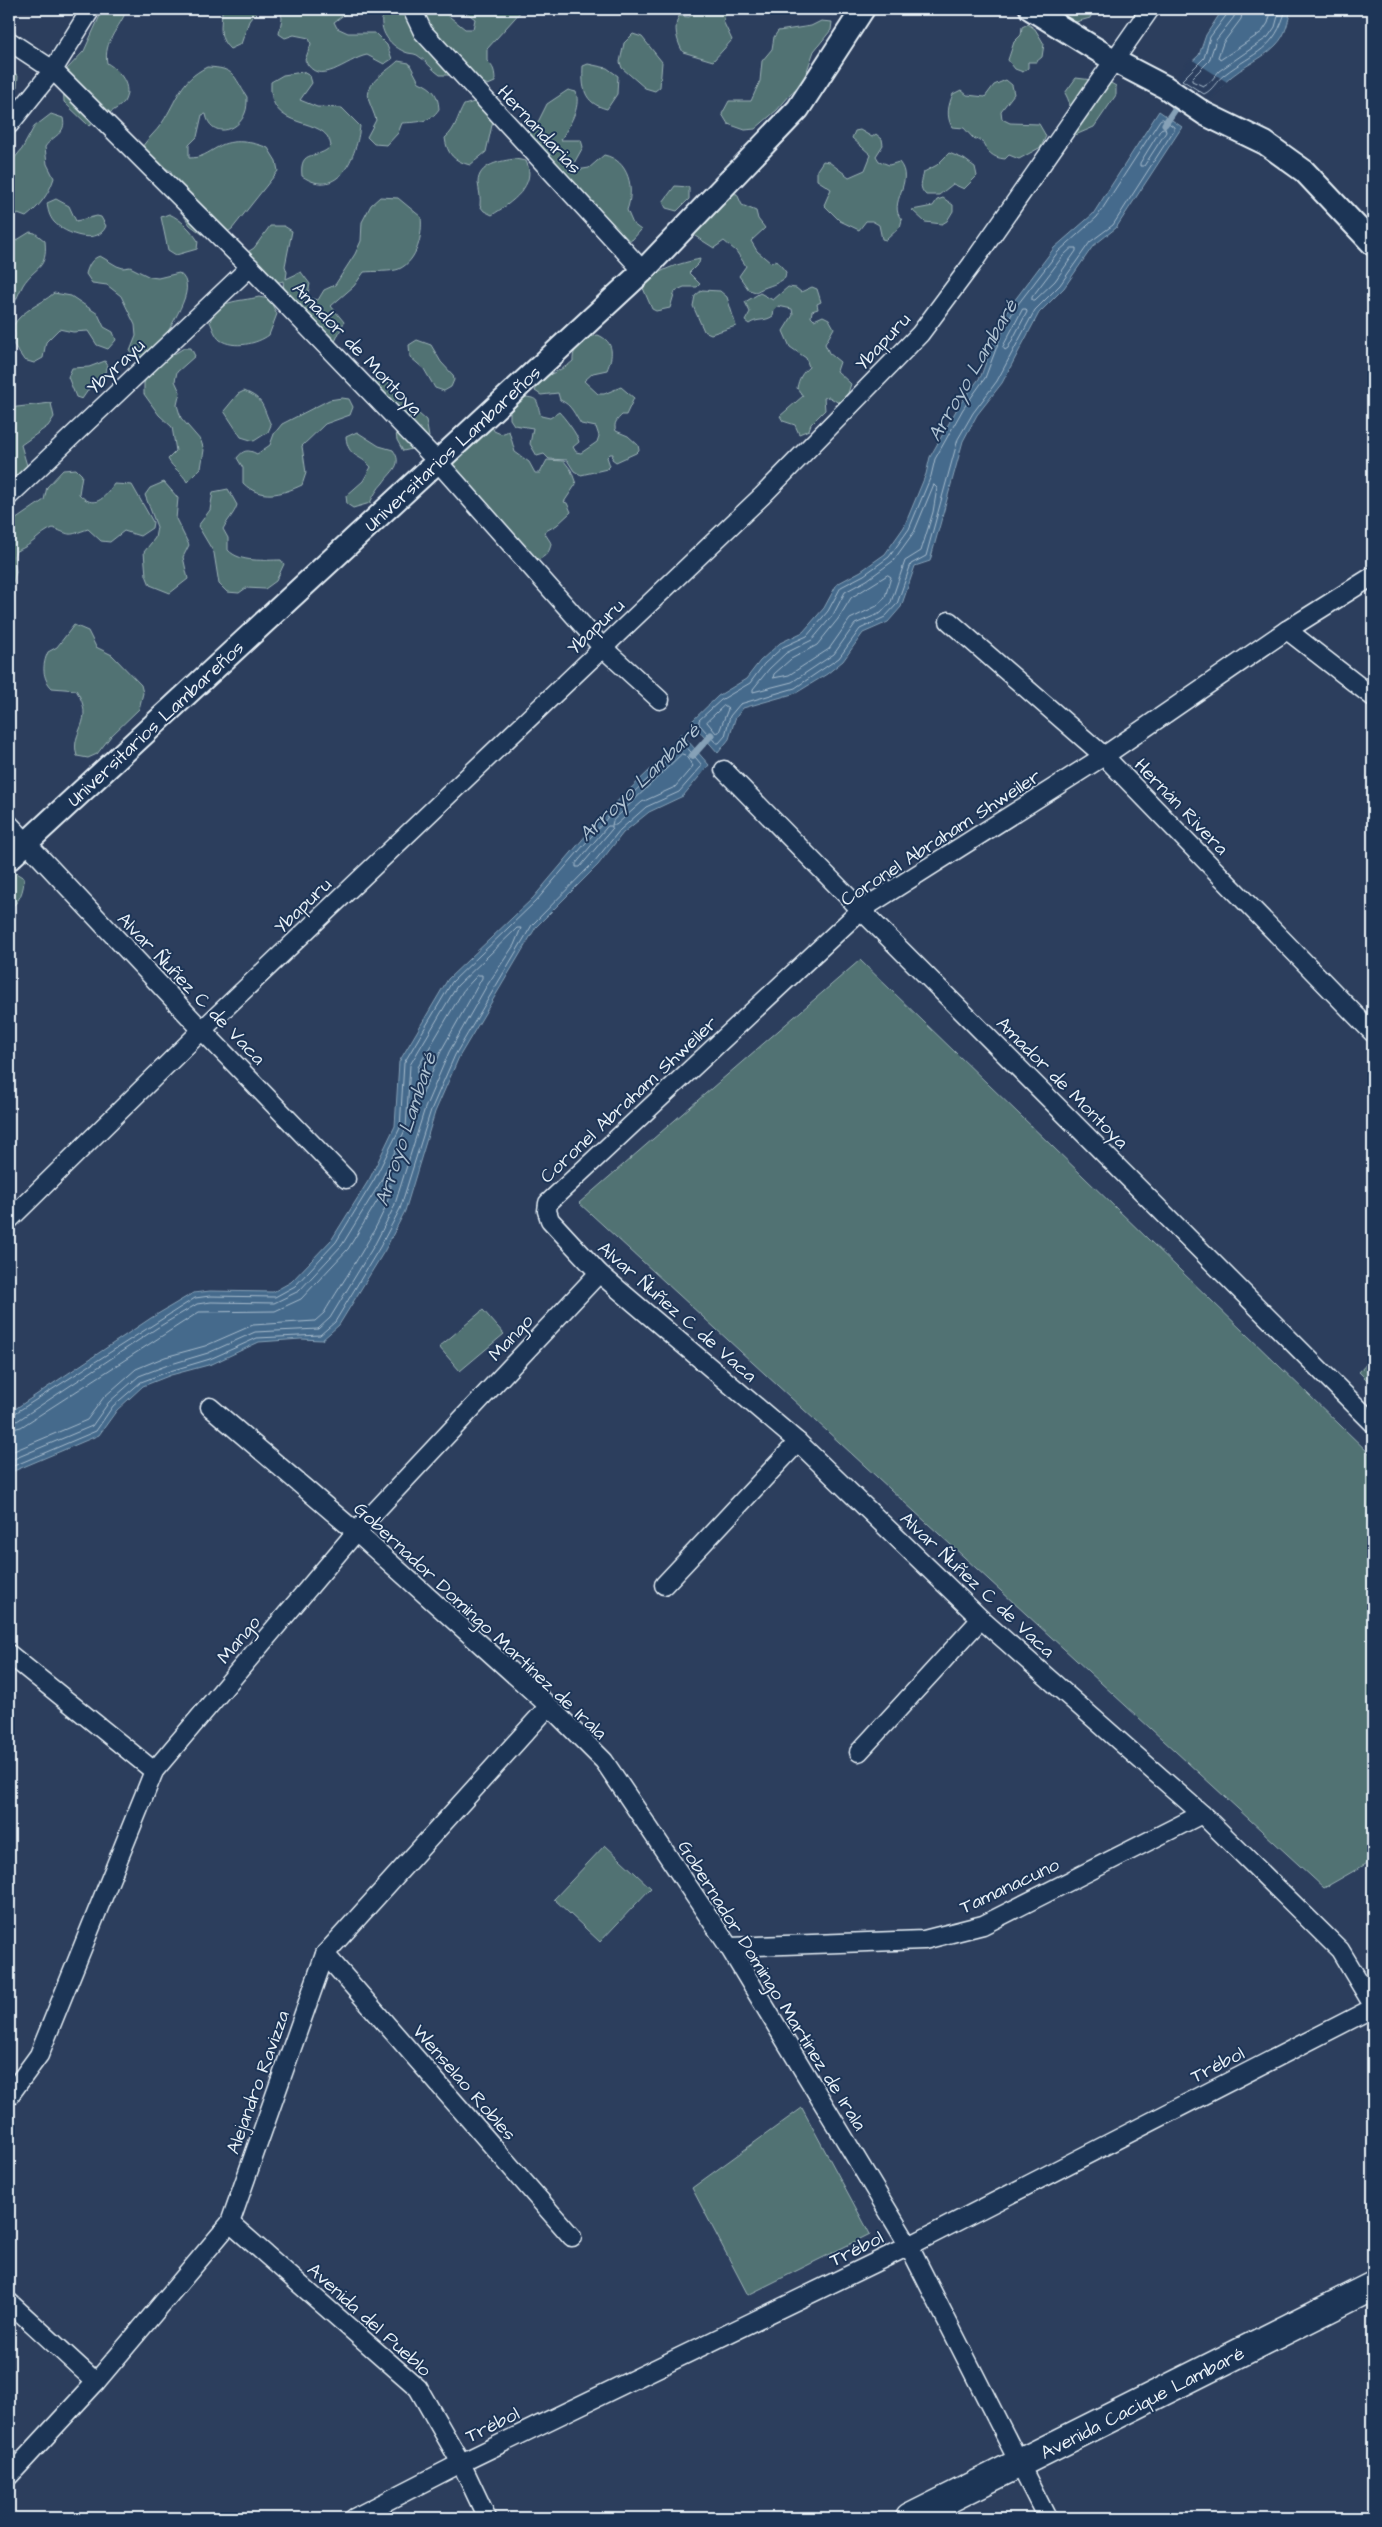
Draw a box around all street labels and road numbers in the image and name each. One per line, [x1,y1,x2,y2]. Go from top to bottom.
street label: Hernandarias [491,80,587,181]
street label: Amador de Montoya [285,276,428,423]
street label: Ybapuru [849,307,917,377]
street label: Ybyrayu [81,333,152,402]
street label: Universitarios Lambareños [359,360,547,538]
street label: Ybapuru [561,593,631,661]
street label: Universitarios Lambareños [62,635,250,813]
street label: Hernán Rivera [1128,753,1234,862]
street label: Coronel Abraham Shweiler [835,763,1047,913]
street label: Ybapuru [268,872,338,940]
street label: Alvar Ñuñez C de Vaca [111,907,271,1072]
street label: Coronel Abraham Shweiler [534,1010,724,1190]
street label: Amador de Montoya [989,1011,1134,1156]
street label: Alvar Ñuñez C de Vaca [592,1235,763,1389]
street label: Mango [482,1308,541,1368]
street label: Gobernador Domingo Martínez de Irala [347,1496,613,1747]
street label: Alvar Ñuñez C de Vaca [894,1506,1061,1664]
street label: Mango [211,1610,268,1670]
street label: Gobernador Domingo Martínez de Irala [670,1835,873,2137]
street label: Tamanacuno [955,1851,1064,1921]
street label: Alejandro Ravizza [220,2007,297,2158]
street label: Wenselao Robles [406,2019,522,2147]
street label: Trébol [1186,2040,1249,2090]
street label: Trébol [825,2225,888,2274]
street label: Avenida del Pueblo [301,2257,437,2383]
street label: Avenida Cacique Lambaré [1036,2340,1249,2467]
street label: Trébol [461,2401,524,2450]

